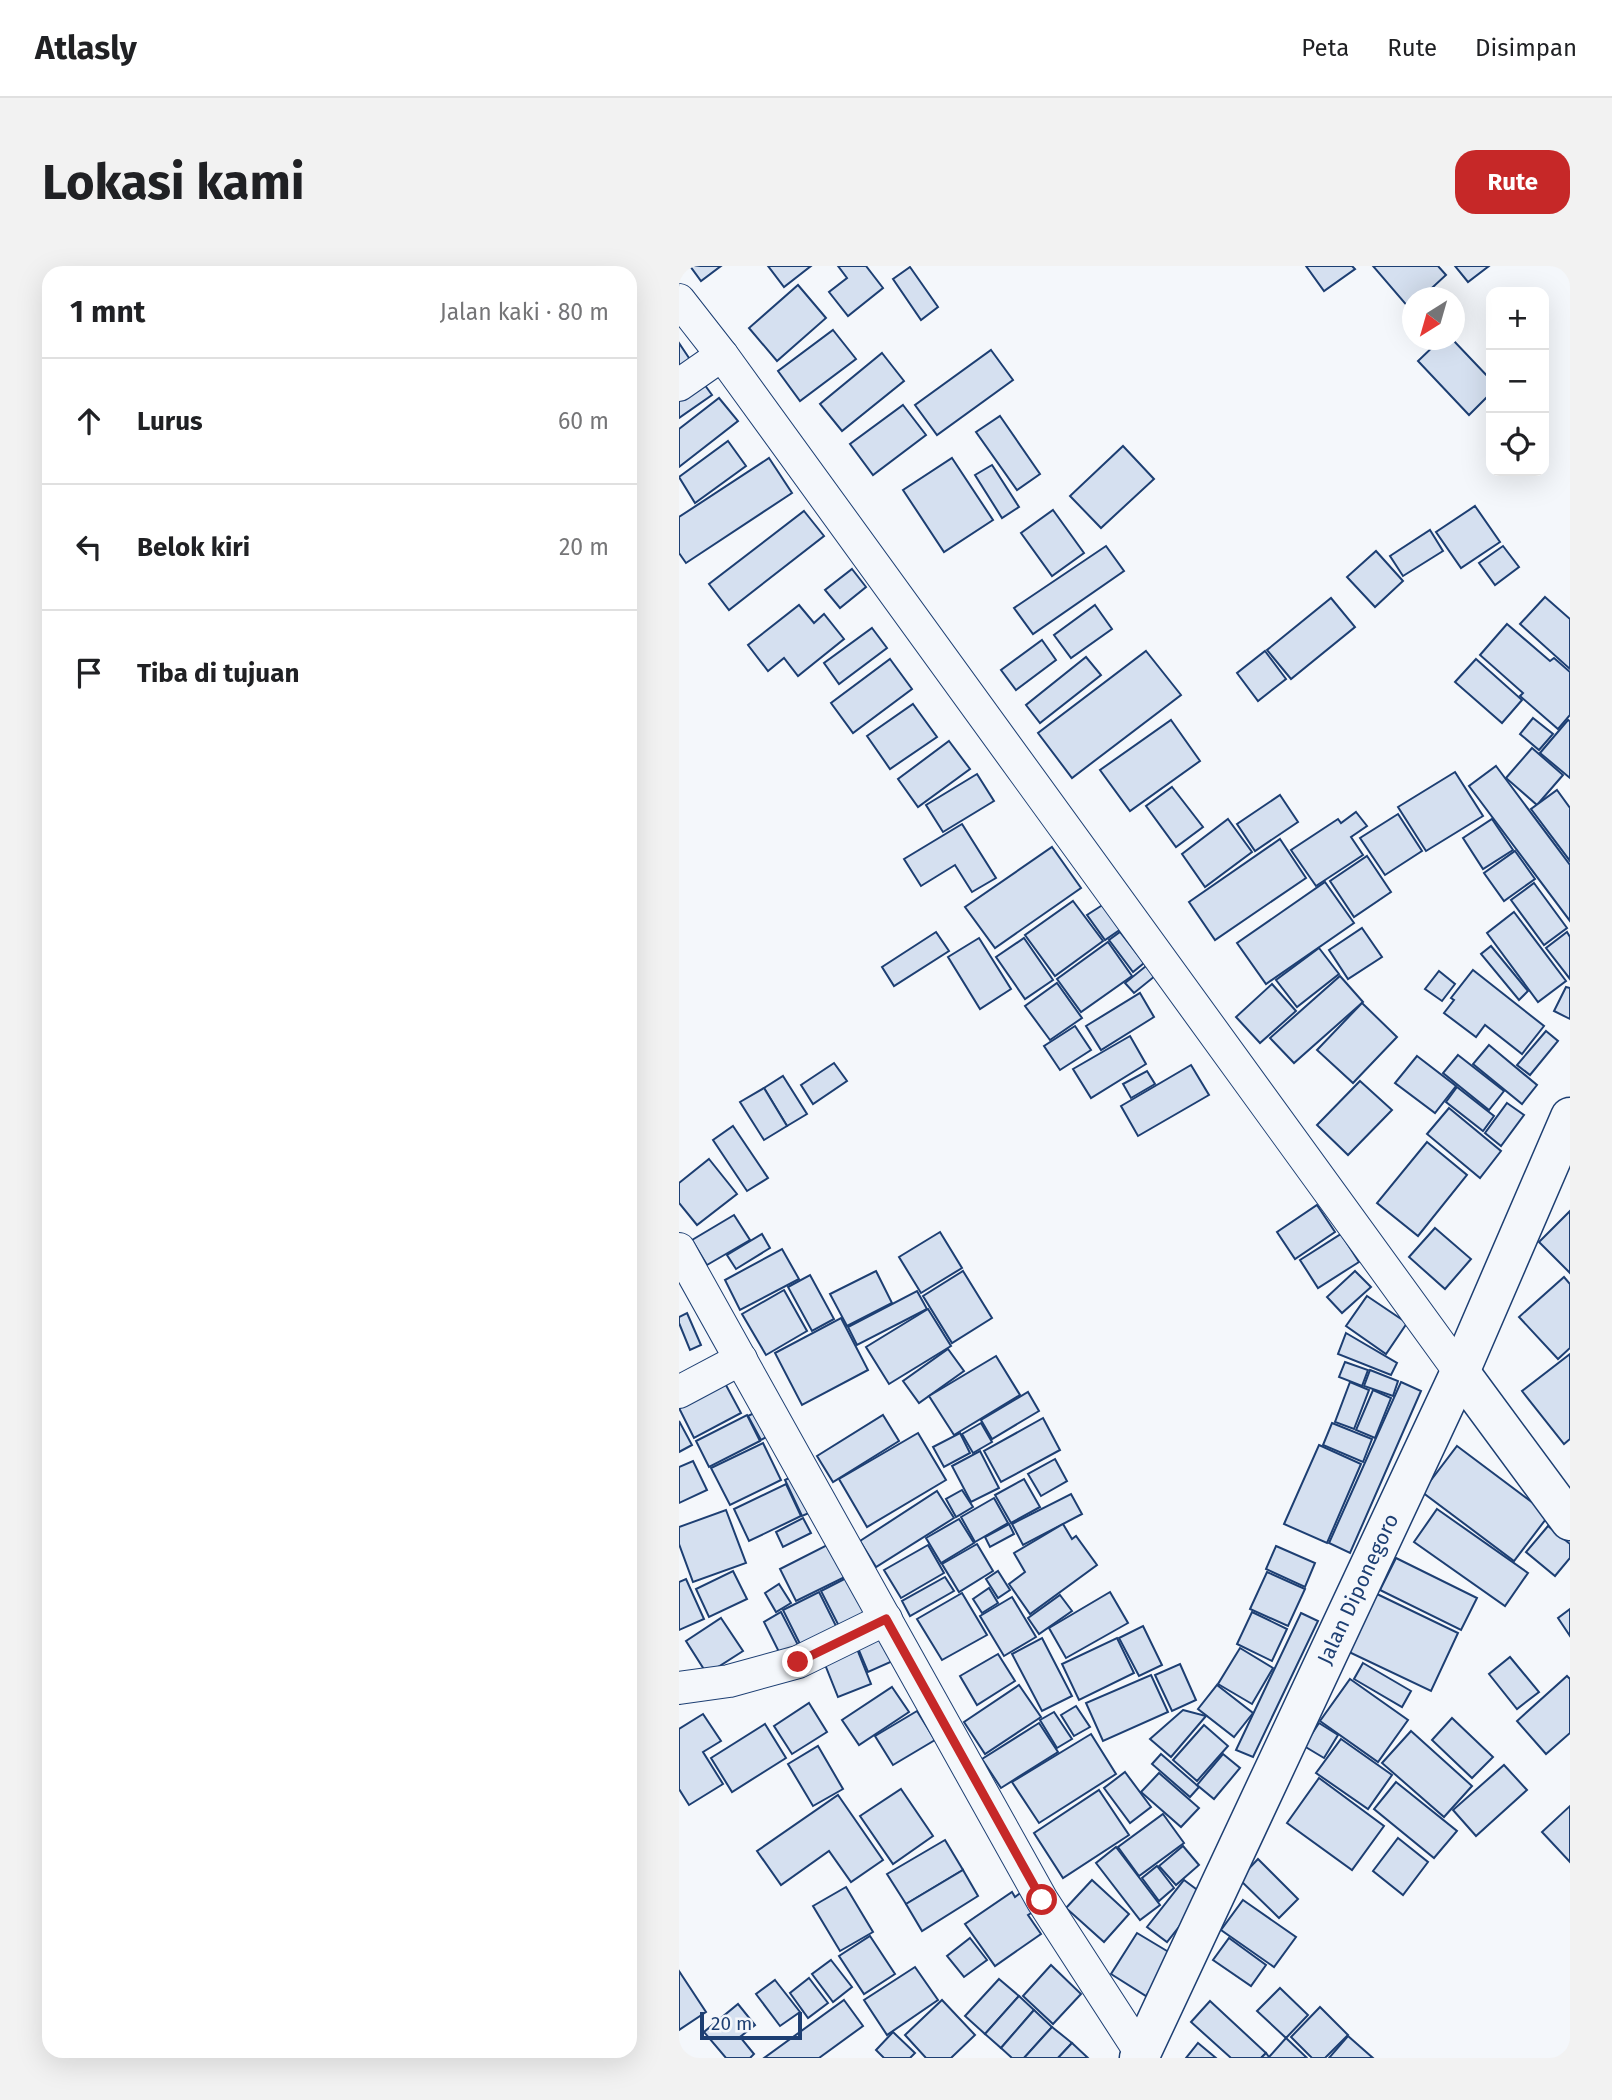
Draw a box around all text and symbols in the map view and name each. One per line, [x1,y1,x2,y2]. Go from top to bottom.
text: Atlasly [35,28,137,68]
text: Peta [1301,34,1349,62]
text: Rute [1387,34,1437,62]
text: Disimpan [1475,34,1577,62]
button: Rute [1455,150,1570,214]
text: Lokasi kami [42,153,305,212]
north arrow [1402,287,1465,350]
map controls [1486,287,1549,476]
button: + [1486,287,1549,350]
text: 1 mnt [70,294,145,330]
text: Jalan kaki · 80 m [440,298,609,326]
button: − [1486,350,1549,413]
icon: ahead [70,402,108,440]
text: Lurus [137,406,203,437]
text: 60 m [558,407,609,435]
button: locate [1486,413,1549,476]
icon: left [70,528,108,566]
text: Belok kiri [137,532,250,563]
text: 20 m [559,533,609,561]
icon: arrive [70,654,108,692]
text: Tiba di tujuan [137,658,299,689]
street label: Jalan Diponegoro [1312,1509,1404,1669]
route end [782,1646,813,1677]
route start [1026,1884,1057,1915]
scale bar [700,2009,801,2041]
text: 20 m [711,2012,752,2035]

